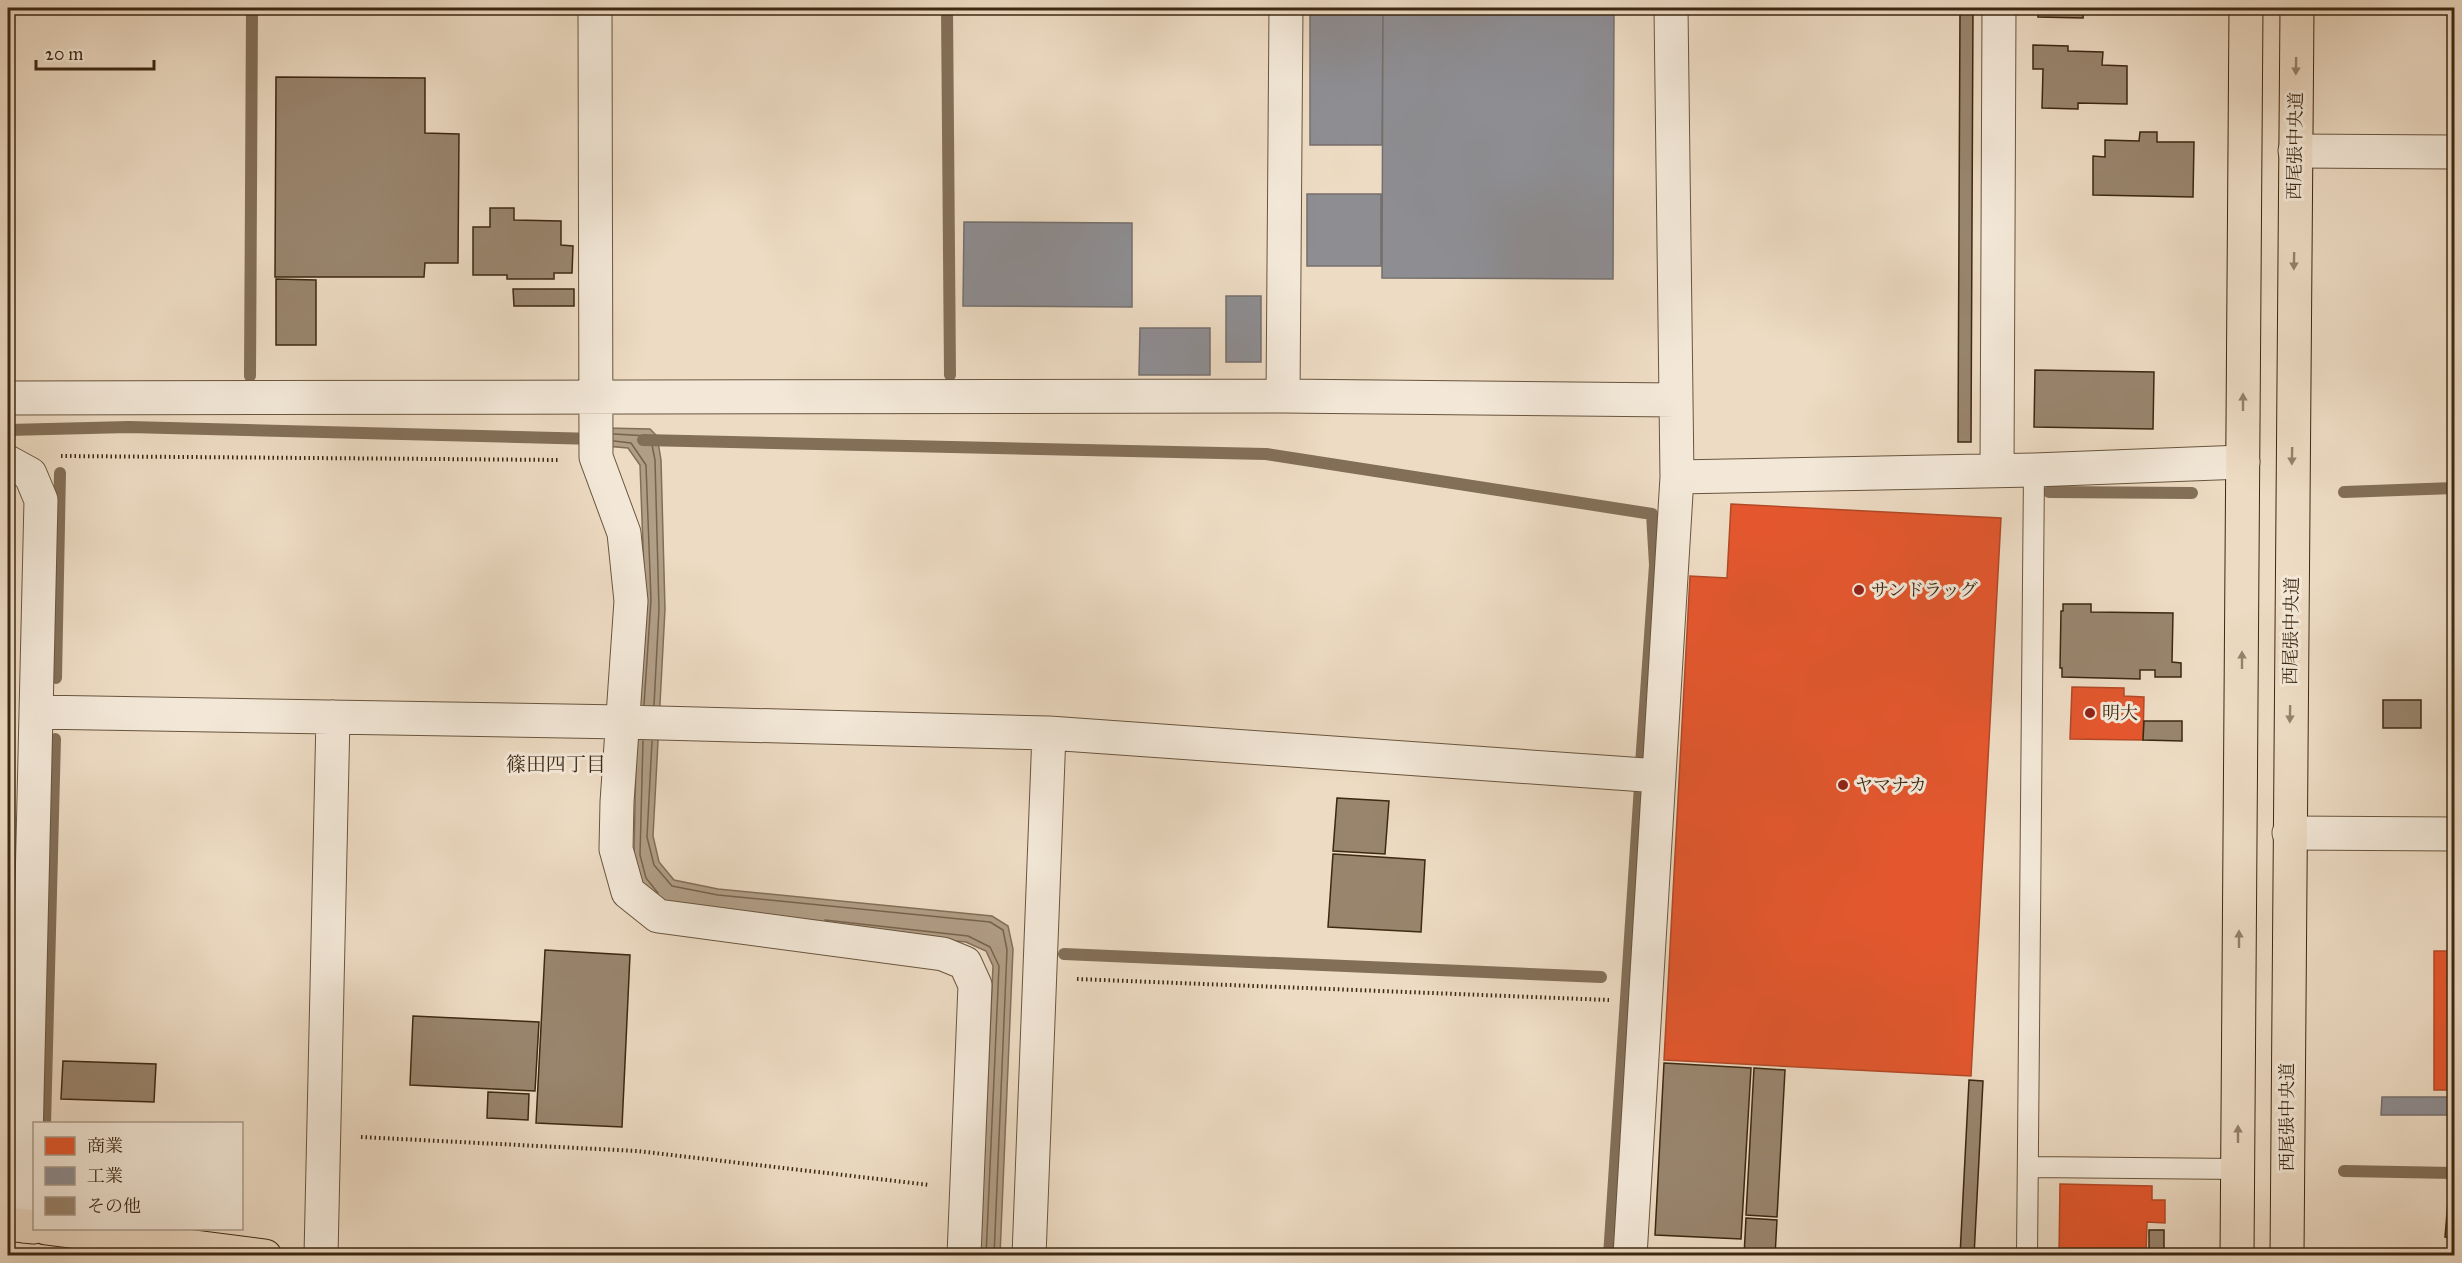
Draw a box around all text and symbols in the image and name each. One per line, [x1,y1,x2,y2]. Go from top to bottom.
scale bar [36,33,154,71]
text: 20 m [45,43,83,65]
one-way arrow [2292,56,2301,75]
street label: 西尾張中央道 [2283,92,2307,200]
one-way arrow [2289,251,2299,270]
one-way arrow [2238,393,2248,412]
one-way arrow [2287,446,2297,465]
street label: 西尾張中央道 [2279,577,2303,685]
place label: サンドラッグ [1871,579,1978,601]
marker: サンドラッグ [1852,583,1866,597]
one-way arrow [2237,651,2246,670]
place label: 明大 [2102,702,2138,724]
one-way arrow [2285,704,2295,723]
marker: 明大 [2083,706,2097,720]
district label: 篠田四丁目 [506,752,606,776]
place label: ヤマナカ [1855,774,1927,796]
marker: ヤマナカ [1836,778,1850,792]
one-way arrow [2234,930,2244,949]
street label: 西尾張中央道 [2276,1063,2298,1171]
legend [33,1122,243,1230]
one-way arrow [2233,1125,2243,1144]
text: 商業 [87,1135,123,1157]
text: 工業 [87,1165,123,1187]
text: その他 [87,1195,141,1217]

